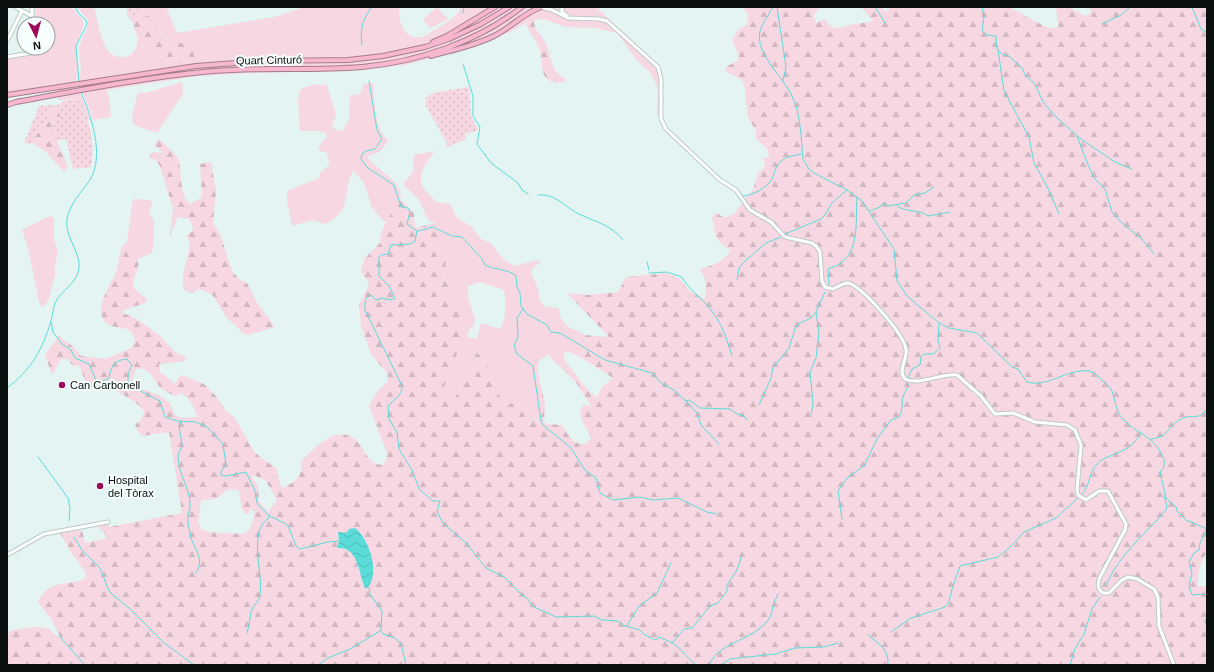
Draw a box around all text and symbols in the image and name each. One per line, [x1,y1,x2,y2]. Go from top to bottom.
north arrow [16,16,56,56]
text: N [32,40,42,52]
street label: Quart Cinturó [236,53,302,67]
place label: Can Carbonell [70,379,140,391]
marker: Can Carbonell [57,380,67,390]
place label: Hospital del Tòrax [108,474,154,499]
marker: Hospital del Tòrax [95,481,105,491]

